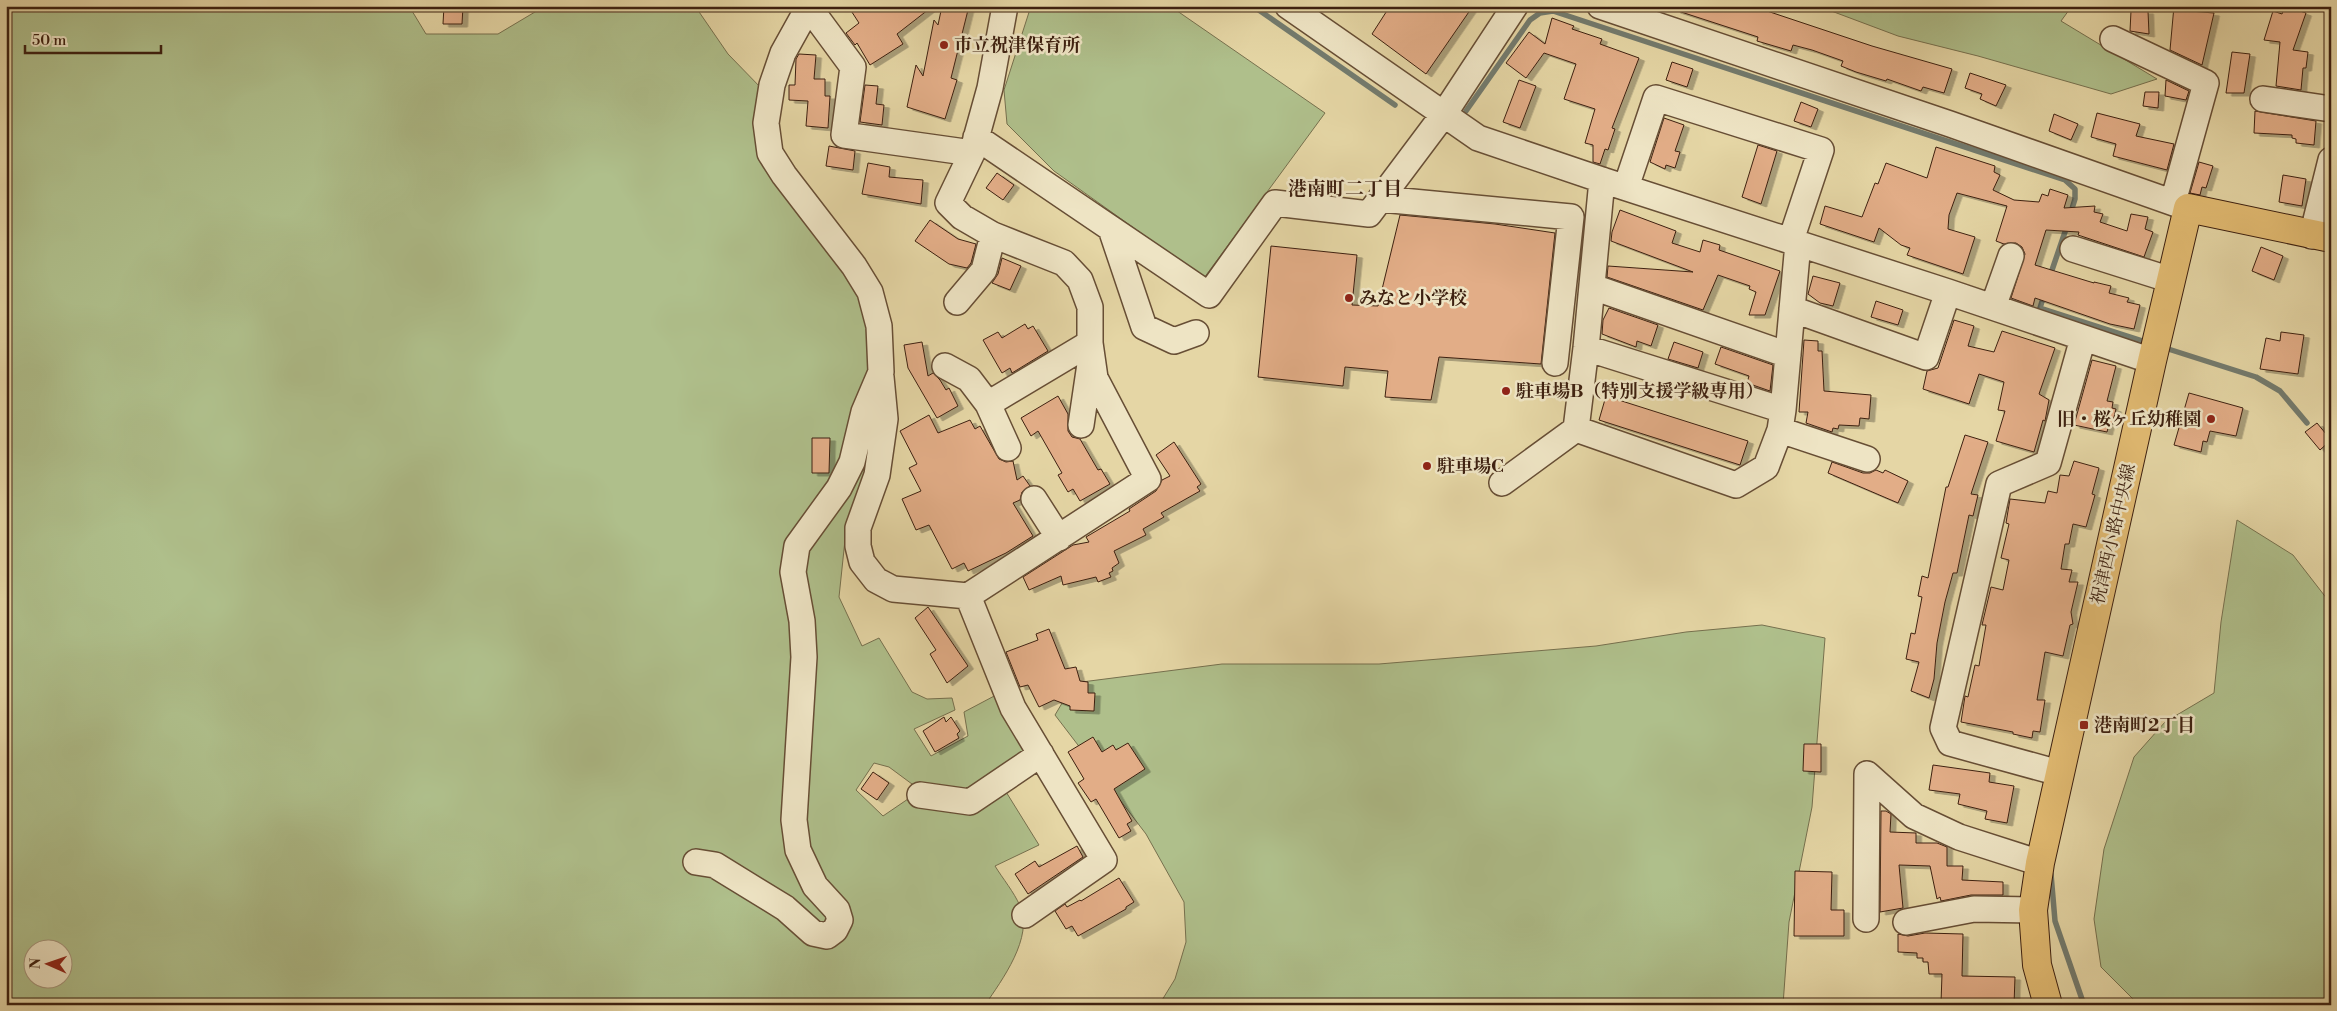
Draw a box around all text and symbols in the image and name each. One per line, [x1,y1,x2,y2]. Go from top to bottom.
scale bar [25,22,161,54]
text: 50 m [32,31,66,50]
place label: 市立祝津保育所 [954,34,1080,57]
marker: 市立祝津保育所 [938,39,950,51]
district label: 港南町二丁目 [1288,177,1402,201]
place label: みなと小学校 [1359,287,1467,310]
marker: みなと小学校 [1343,292,1355,304]
place label: 駐車場B（特別支援学級専用） [1516,380,1764,403]
marker: 駐車場B（特別支援学級専用） [1500,385,1512,397]
place label: 旧・桜ヶ丘幼稚園 [2057,408,2201,431]
marker: 旧・桜ヶ丘幼稚園 [2205,413,2217,425]
place label: 駐車場C [1437,455,1504,478]
marker: 駐車場C [1421,460,1433,472]
street label: 祝津西小路中央線 [2086,461,2141,607]
place label: 港南町2丁目 [2094,714,2195,737]
marker: 港南町2丁目 [2078,719,2090,731]
north arrow [22,938,72,988]
text: N [27,958,45,969]

